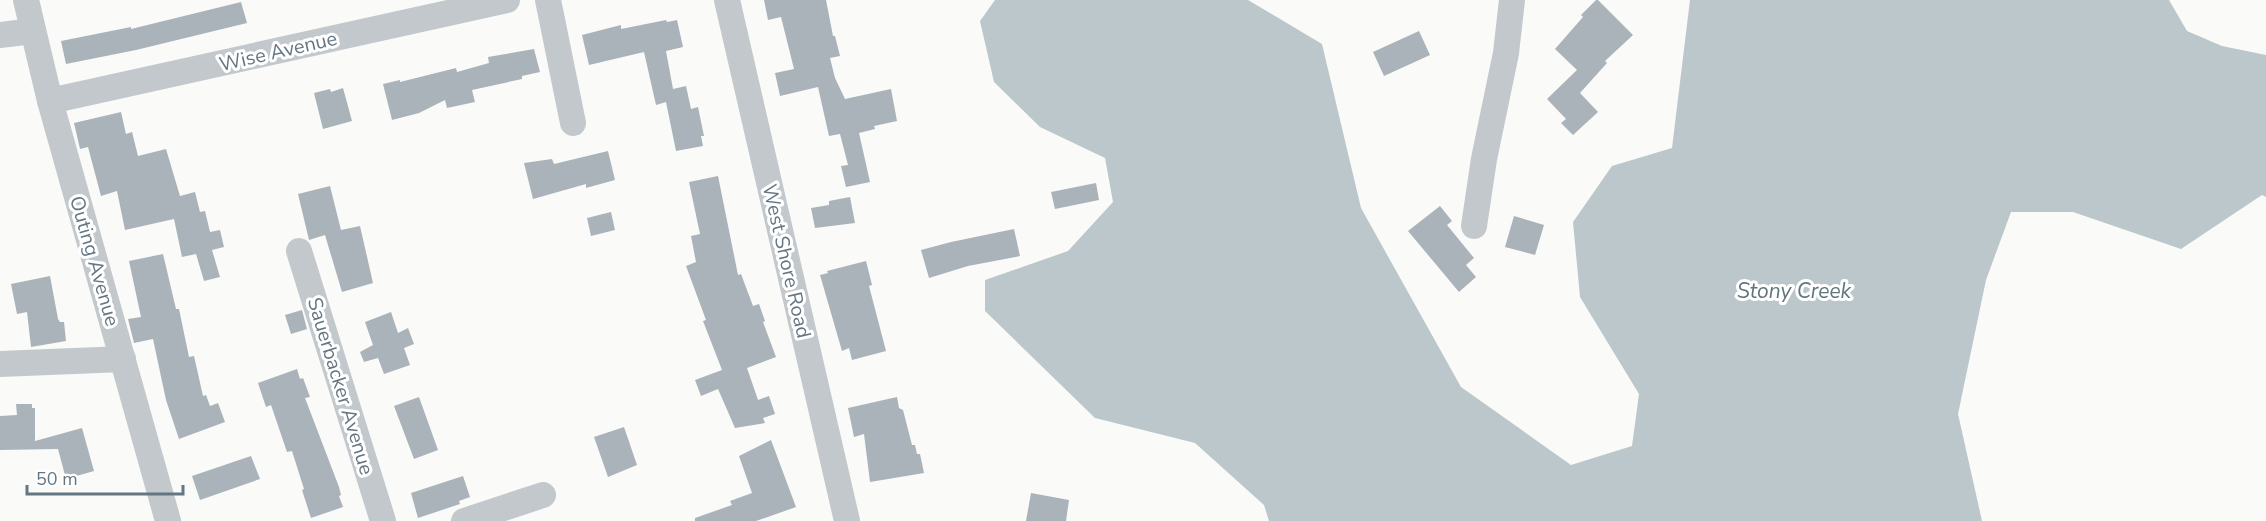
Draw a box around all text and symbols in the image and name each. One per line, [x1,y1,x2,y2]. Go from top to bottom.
street label: Wise Avenue [217,25,340,78]
street label: West Shore Road [756,181,817,341]
street label: Outing Avenue [63,193,126,330]
water label: Stony Creek [1737,277,1852,305]
street label: Sauerbacker Avenue [301,294,380,478]
scale bar [27,458,183,496]
text: 50 m [36,467,78,491]

